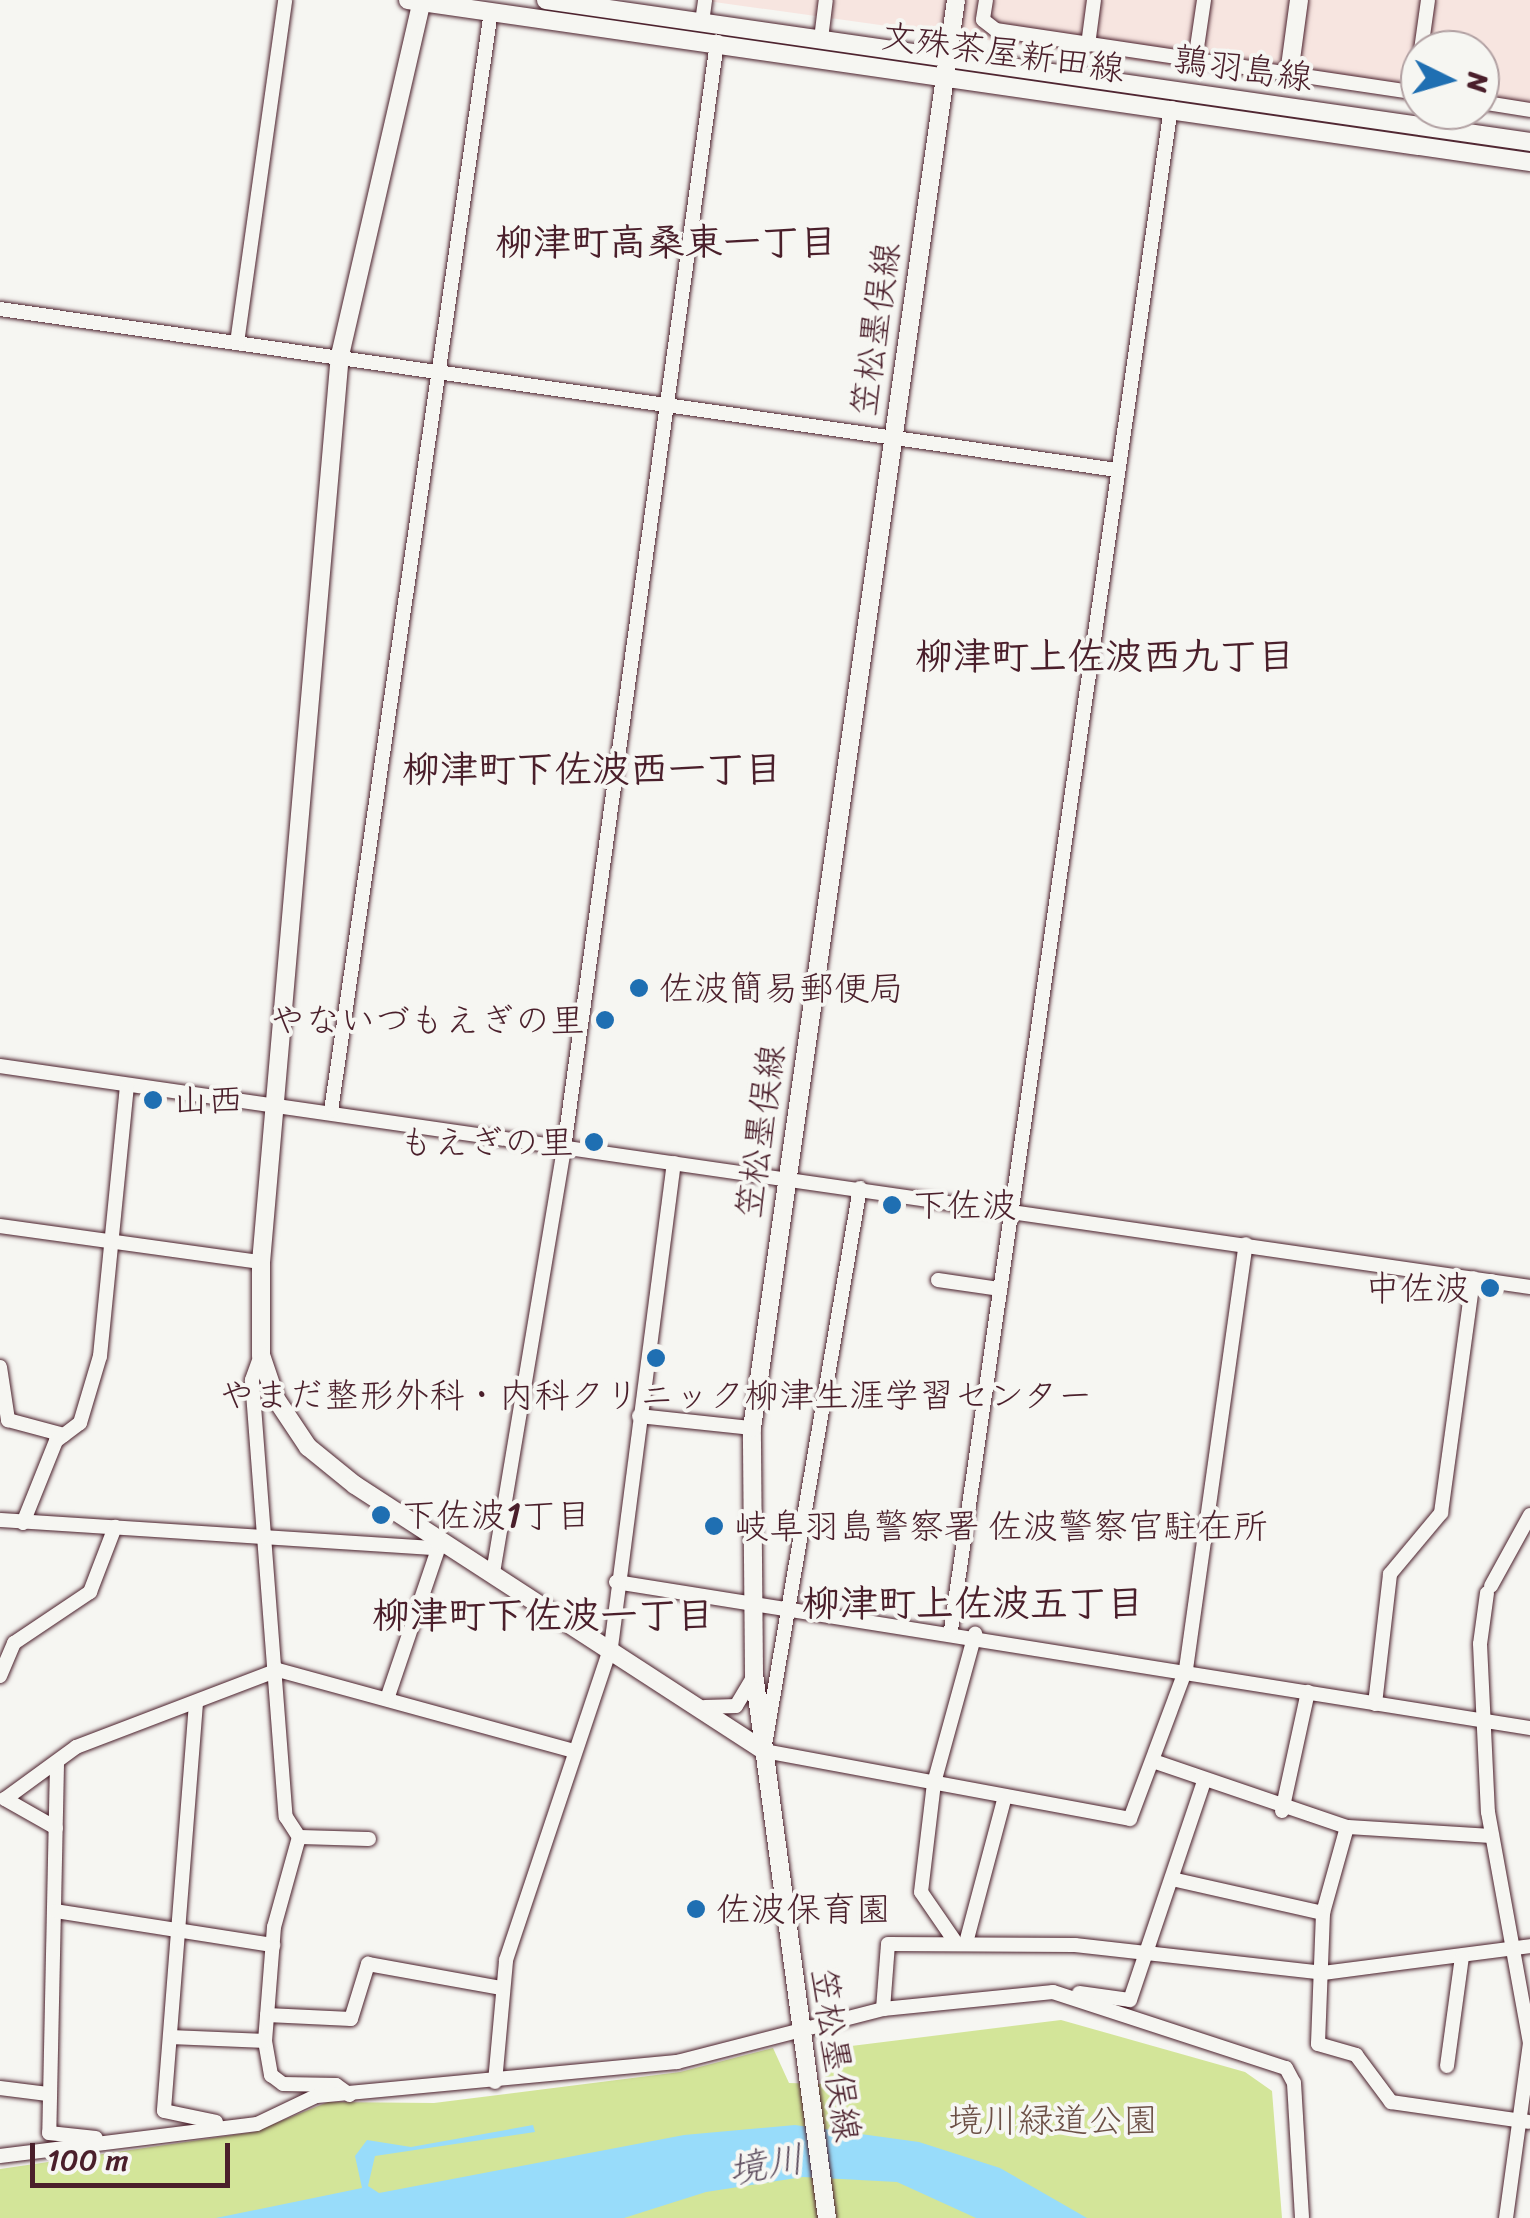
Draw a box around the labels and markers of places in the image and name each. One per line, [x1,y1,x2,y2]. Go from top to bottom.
place label: 佐波簡易郵便局 [659,967,904,1009]
marker: 佐波簡易郵便局 [628,977,650,999]
place label: やないづもえぎの里 [270,999,585,1041]
marker: やないづもえぎの里 [594,1009,616,1031]
place label: 山西 [173,1079,243,1121]
marker: 山西 [142,1089,164,1111]
place label: もえぎの里 [399,1121,574,1163]
marker: もえぎの里 [583,1131,605,1153]
place label: 下佐波 [912,1184,1017,1226]
marker: 下佐波 [881,1194,903,1216]
place label: 中佐波 [1365,1267,1470,1309]
marker: 中佐波 [1479,1277,1501,1299]
marker: やまだ整形外科・内科クリニック柳津生涯学習センター [645,1347,667,1369]
place label: やまだ整形外科・内科クリニック柳津生涯学習センター [219,1374,1093,1416]
place label: 下佐波1丁目 [401,1494,591,1536]
marker: 下佐波1丁目 [370,1504,392,1526]
place label: 岐阜羽島警察署 佐波警察官駐在所 [734,1505,1268,1547]
marker: 岐阜羽島警察署 佐波警察官駐在所 [703,1515,725,1537]
place label: 佐波保育園 [716,1888,891,1930]
marker: 佐波保育園 [685,1898,707,1920]

